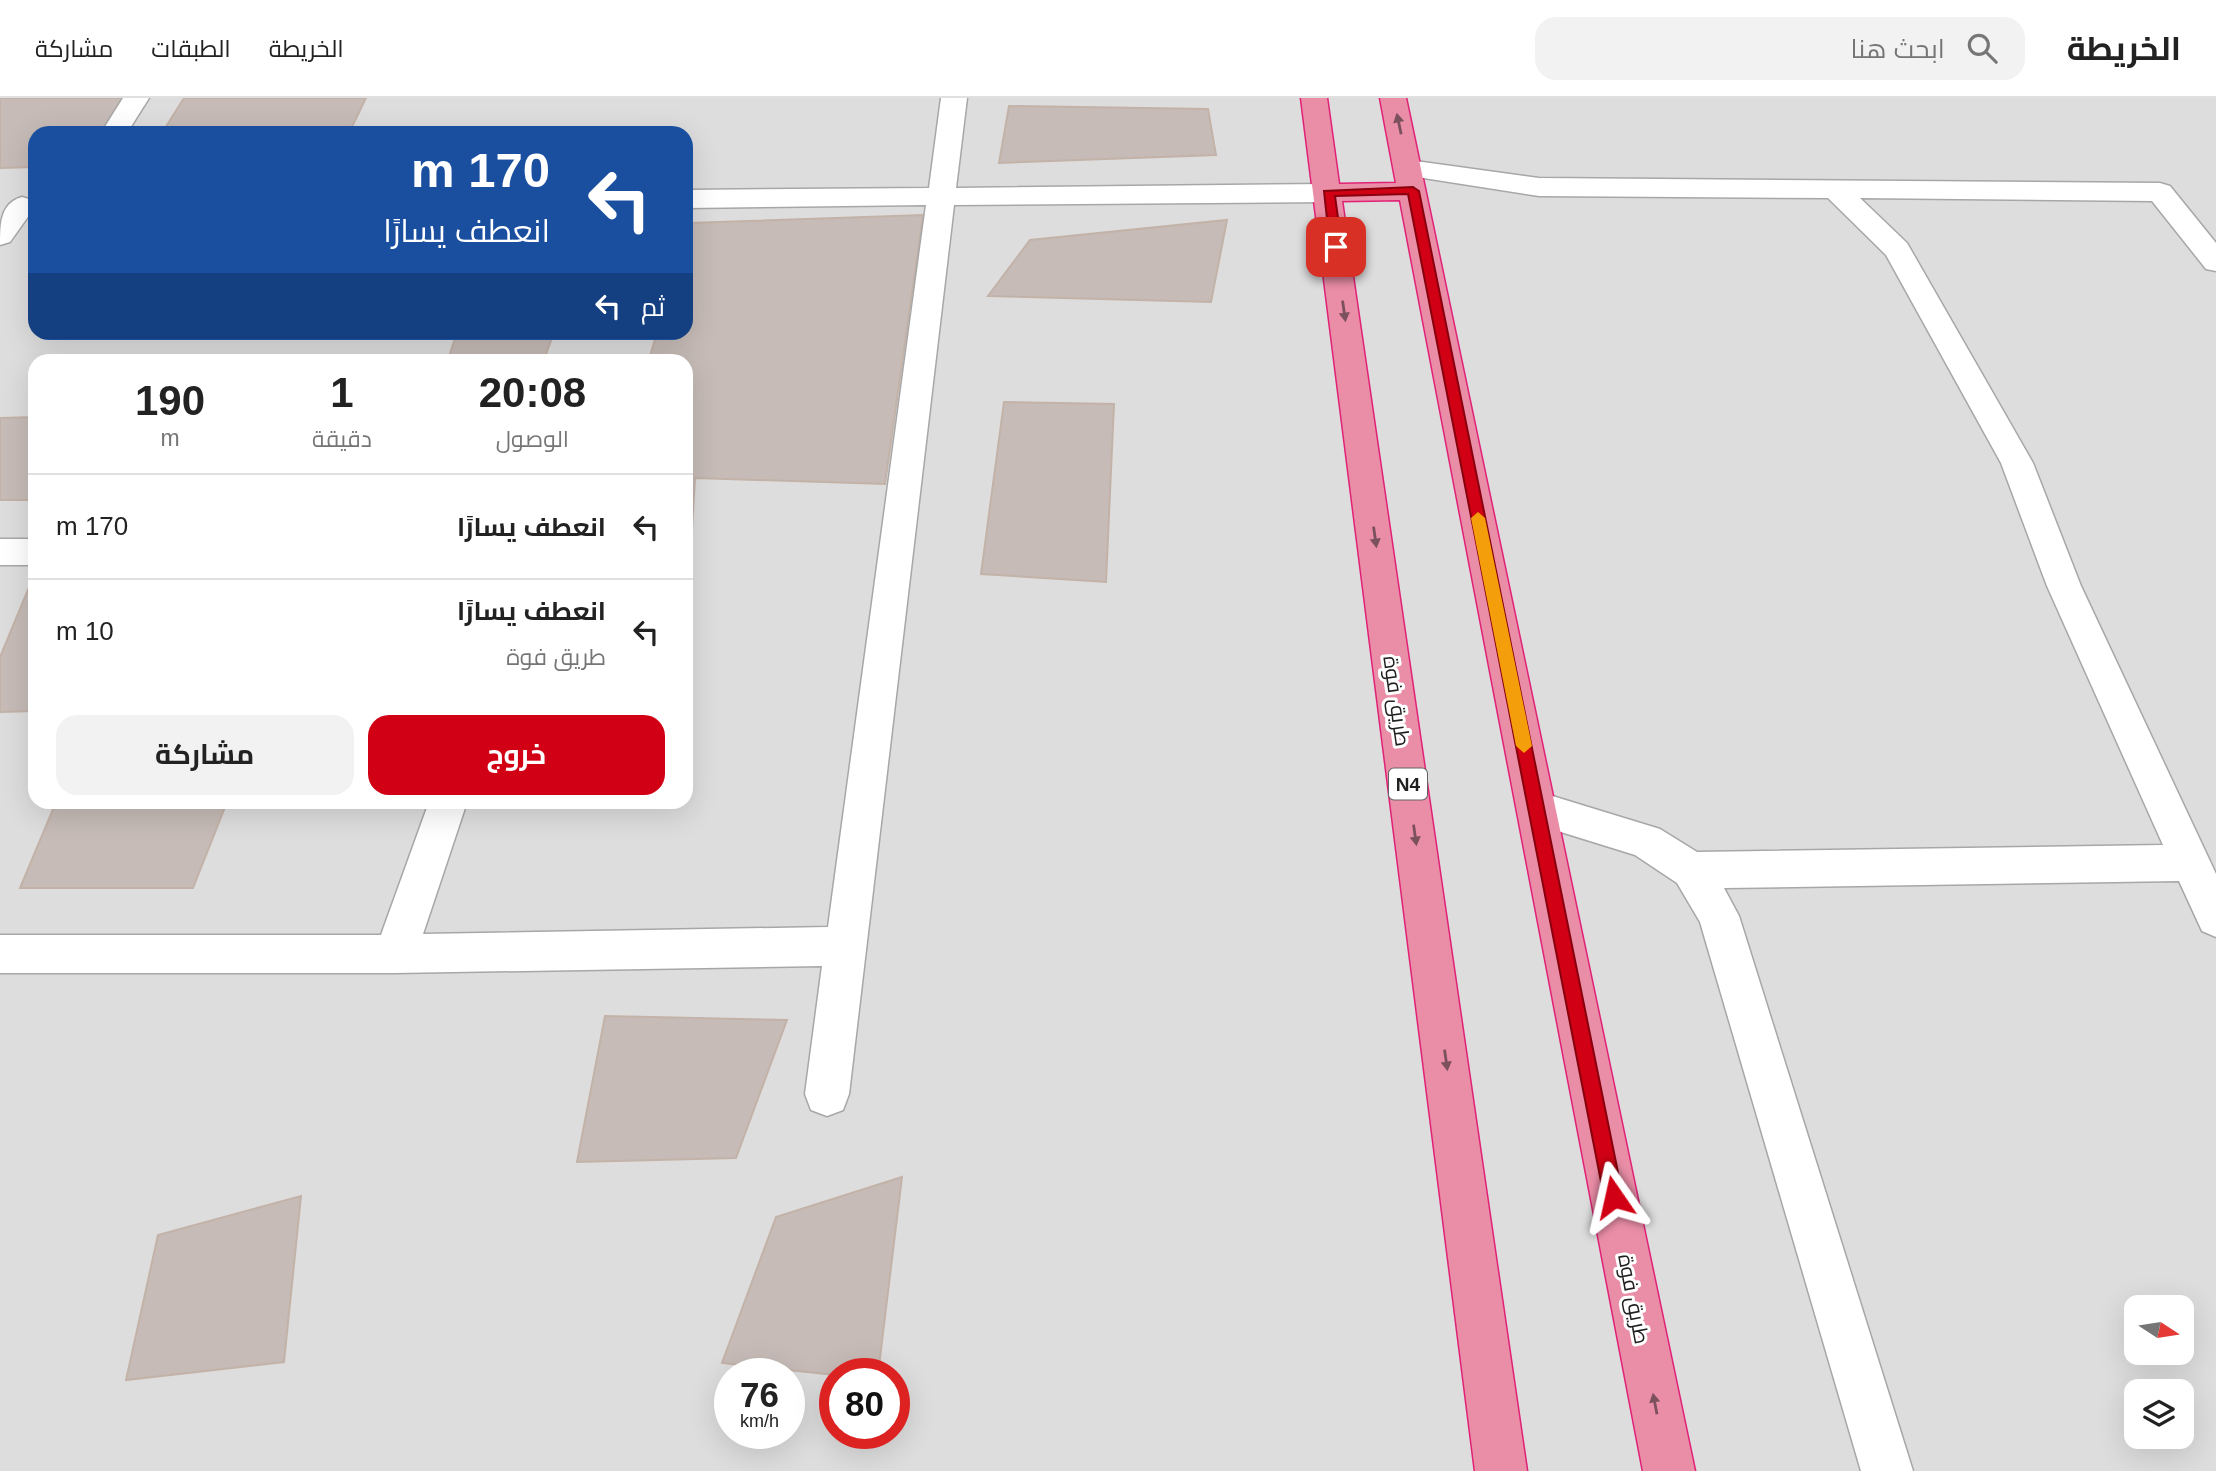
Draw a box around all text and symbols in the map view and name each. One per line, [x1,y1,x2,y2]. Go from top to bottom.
search box [1535,17,2025,80]
icon: search [1963,29,2001,67]
text: الخريطة [2067,30,2181,67]
text: ابحث هنا [1851,34,1945,64]
text: مشاركة [35,35,113,62]
text: الطبقات [151,35,231,62]
text: الخريطة [269,35,344,62]
one-way arrow [1393,113,1404,135]
text: 170 m [411,143,550,197]
icon: left [574,154,665,245]
text: انعطف يسارًا [383,213,550,249]
pin [1306,217,1366,277]
icon: arrive [1317,228,1355,266]
icon: left [589,287,627,325]
text: ثم [641,292,665,322]
one-way arrow [1339,300,1350,322]
text: 1 [330,369,354,416]
text: 20:08 [479,369,586,416]
text: 190 [135,377,205,424]
text: m [160,425,180,451]
text: دقيقة [312,426,372,452]
text: الوصول [496,426,569,452]
icon: left [627,508,665,546]
text: 170 m [56,511,128,541]
text: انعطف يسارًا [457,512,606,542]
one-way arrow [1370,526,1381,548]
text: انعطف يسارًا [457,596,606,626]
icon: left [627,613,665,651]
text: 10 m [56,616,114,646]
text: طريق فوة [506,644,606,670]
street label: طريق فوة [1377,654,1415,748]
button: مشاركة [56,715,354,795]
button: خروج [368,715,665,795]
road number: N4 [1389,768,1427,800]
one-way arrow [1410,824,1421,846]
one-way arrow [1440,1049,1451,1071]
position arrow [1577,1160,1651,1234]
street label: طريق فوة [1612,1252,1654,1346]
north arrow [2124,1295,2194,1365]
map controls [2124,1295,2194,1449]
speed limit sign: 80 [819,1358,910,1449]
text: 76 [740,1375,779,1414]
button: layers [2124,1379,2194,1449]
one-way arrow [1650,1393,1661,1415]
text: km/h [740,1411,779,1431]

